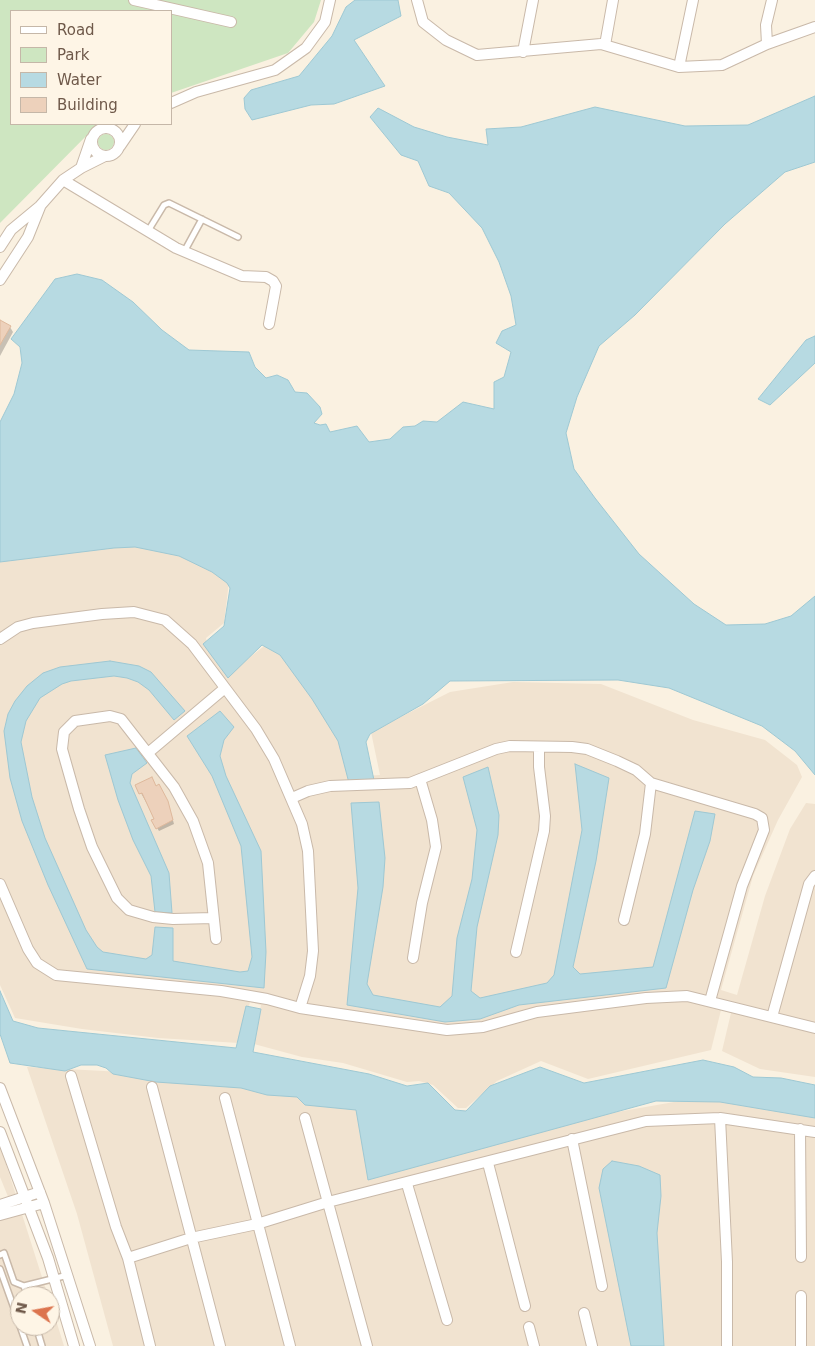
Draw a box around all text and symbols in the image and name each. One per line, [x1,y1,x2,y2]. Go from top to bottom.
legend [10,10,172,125]
text: Road [57,21,95,39]
text: Park [57,46,89,64]
text: Water [57,71,101,89]
text: Building [57,96,118,114]
north arrow [10,1286,60,1336]
text: N [12,1301,30,1315]

